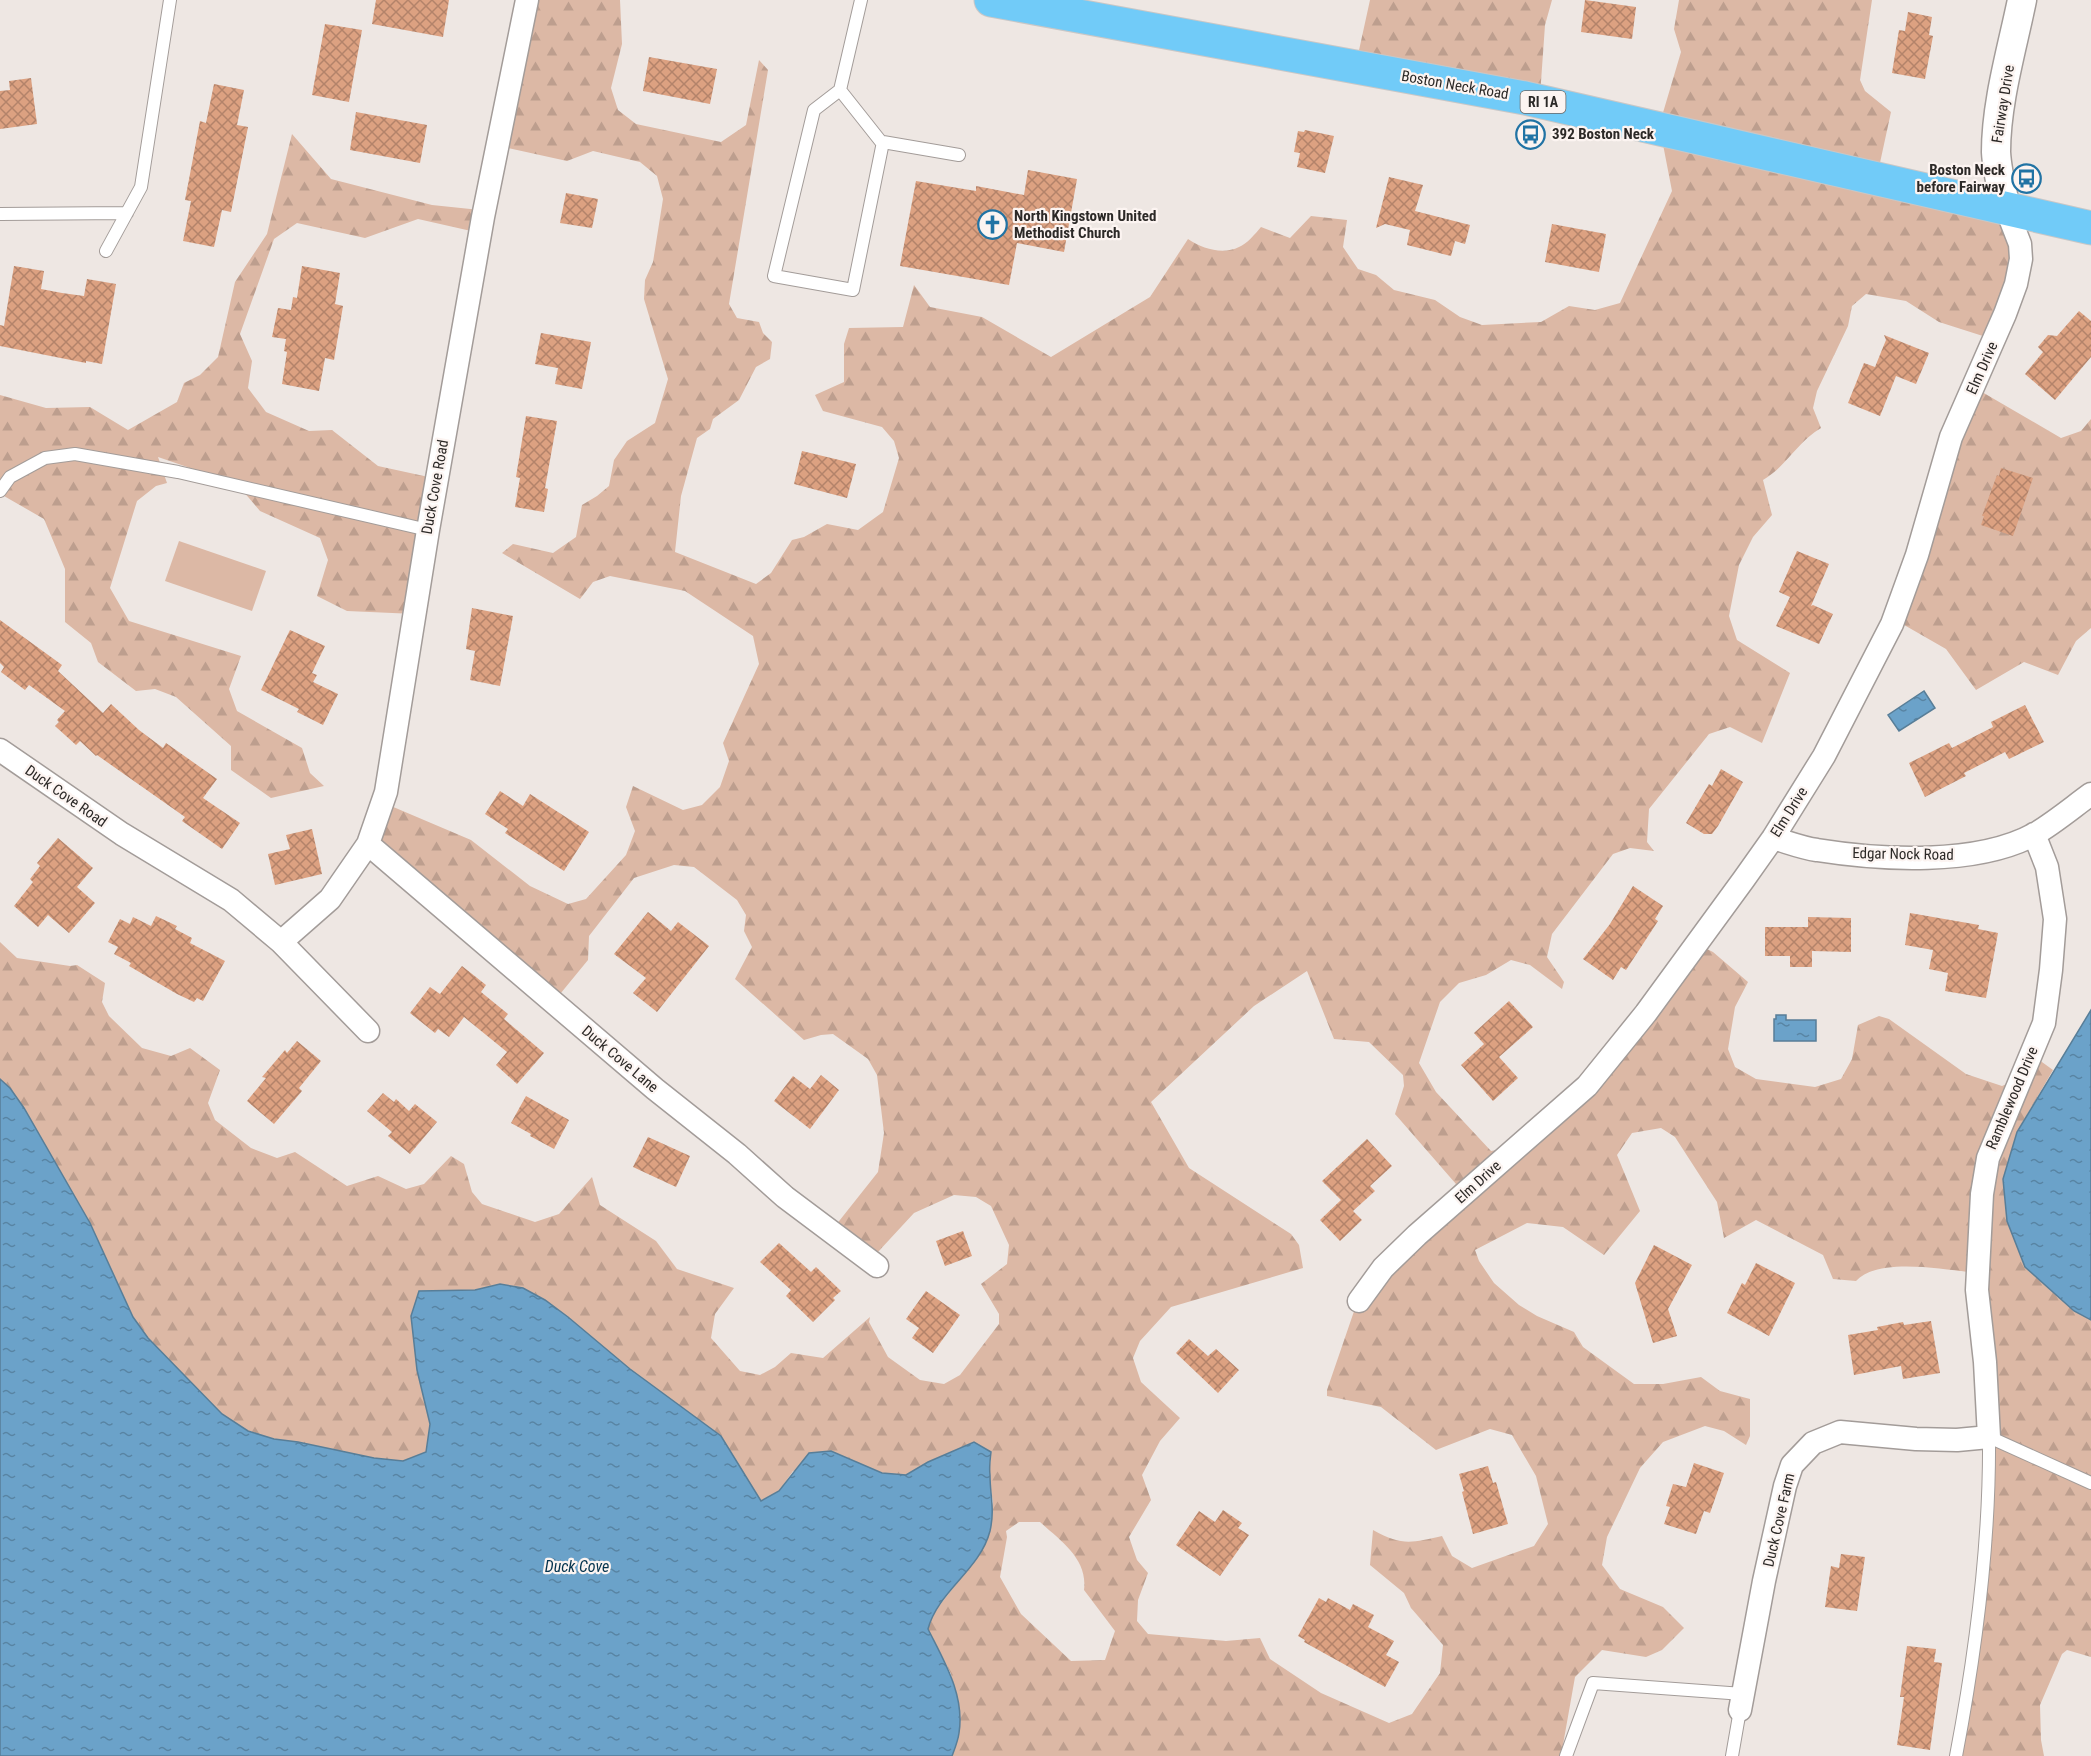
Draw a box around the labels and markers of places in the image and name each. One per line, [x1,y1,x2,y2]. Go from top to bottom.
bus stop icon: 392 Boston Neck [1515,118,1547,150]
place label: 392 Boston Neck [1552,125,1655,143]
place label: Boston Neck before Fairway [1917,161,2006,196]
bus stop icon: Boston Neck before Fairway [2010,163,2042,195]
place label: North Kingstown United Methodist Church [1014,207,1156,242]
church icon: North Kingstown United Methodist Church [977,209,1009,241]

